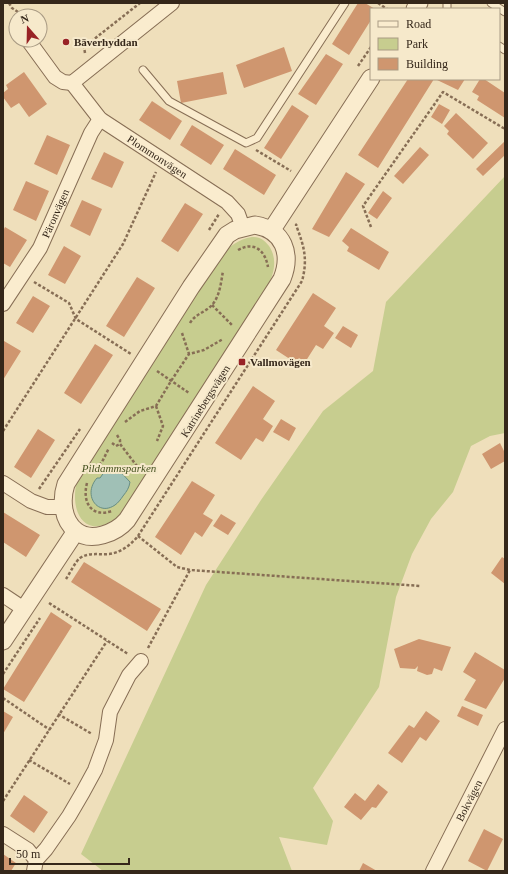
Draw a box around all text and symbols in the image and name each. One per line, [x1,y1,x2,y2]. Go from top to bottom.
north arrow [8,8,48,48]
legend [370,8,500,80]
text: N [19,12,30,26]
text: Road [406,17,431,31]
place label: Bäverhyddan [74,36,138,48]
marker: Bäverhyddan [61,37,71,47]
text: Park [406,37,428,51]
text: Building [406,57,448,71]
street label: Plommonvägen [125,132,190,181]
street label: Päronvägen [39,187,72,240]
place label: Vallmovägen [250,356,311,368]
marker: Vallmovägen [237,357,247,367]
street label: Katrinebergsvägen [178,362,232,439]
park label: Pildammsparken [81,462,157,474]
street label: Bokvägen [453,777,484,823]
scale bar [10,840,129,866]
text: 50 m [16,847,41,861]

